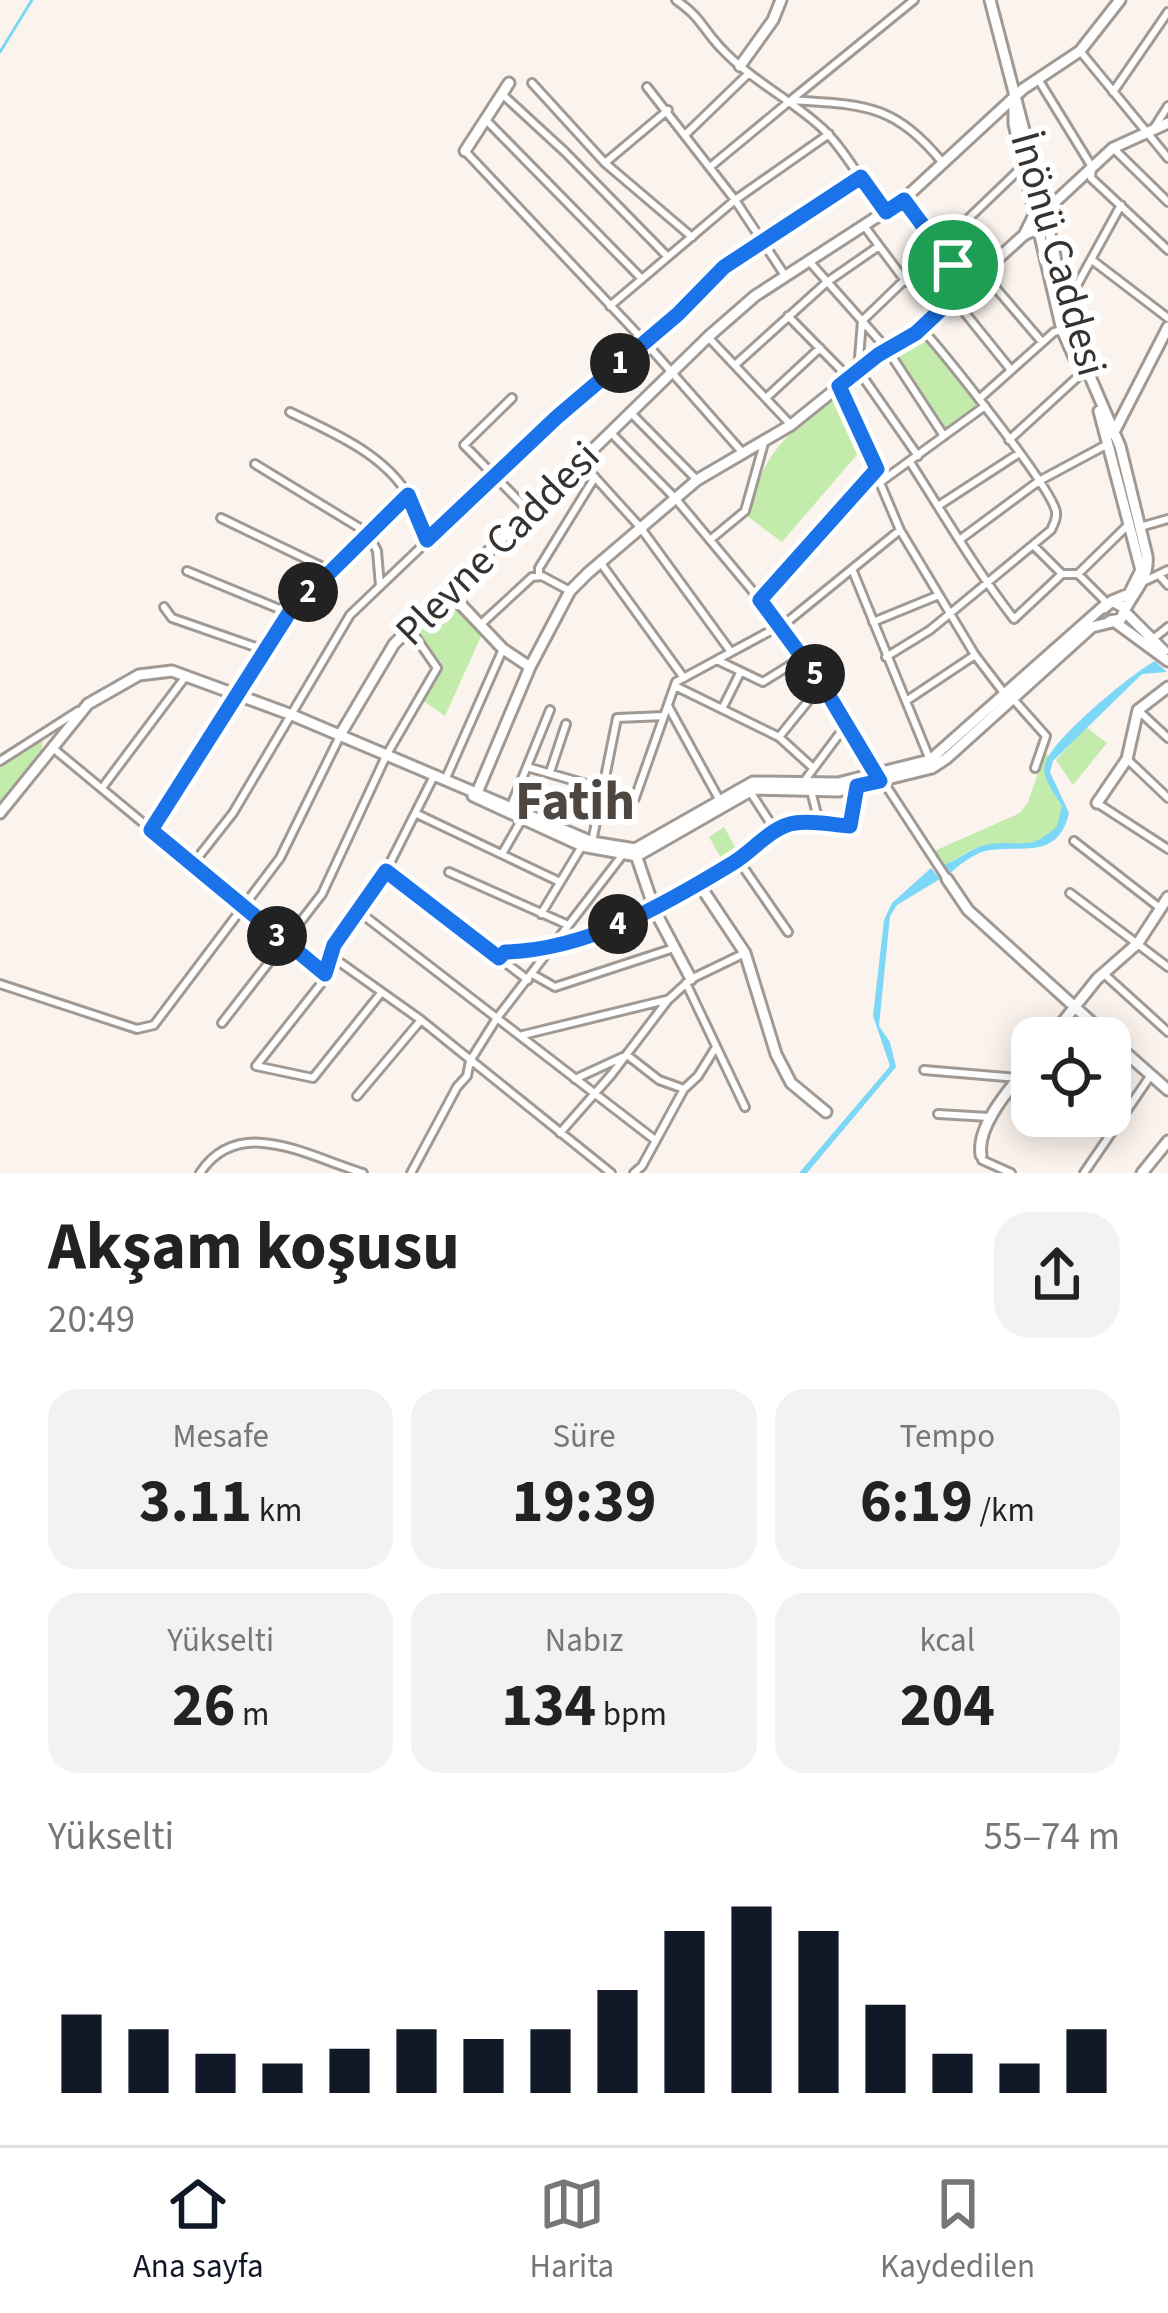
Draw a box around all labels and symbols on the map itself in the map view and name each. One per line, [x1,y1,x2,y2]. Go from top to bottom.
street label: İnönü Caddesi [994,125,1122,383]
pin [902,214,1004,316]
pin: 1 [590,333,650,393]
street label: Plevne Caddesi [382,428,614,660]
pin: 2 [278,562,338,622]
pin: 5 [785,644,845,704]
district label: Fatih [515,764,635,841]
pin: 4 [588,894,648,954]
pin: 3 [247,906,307,966]

